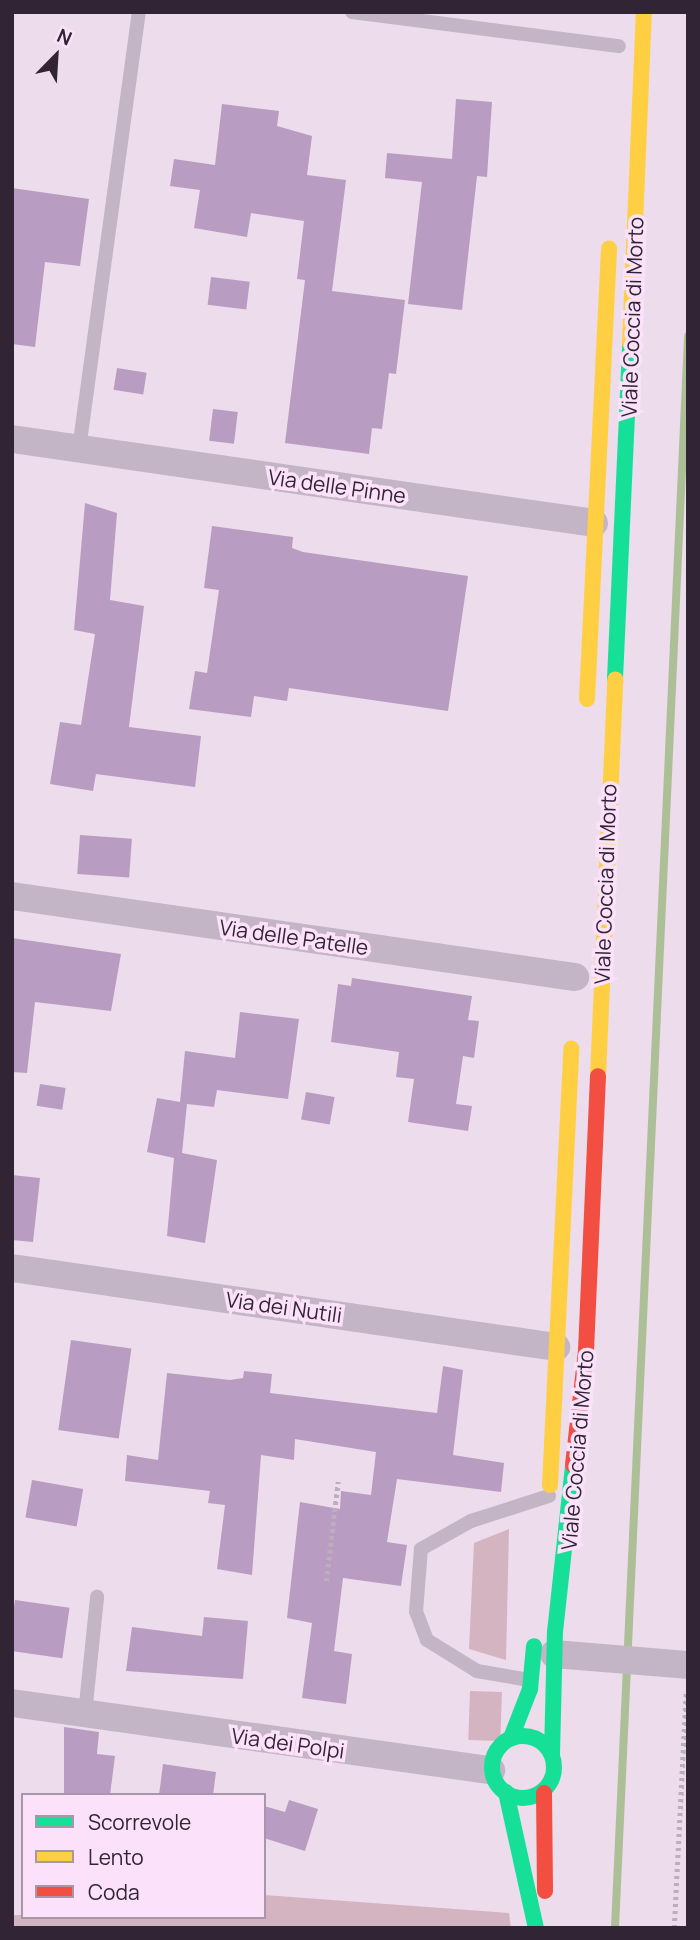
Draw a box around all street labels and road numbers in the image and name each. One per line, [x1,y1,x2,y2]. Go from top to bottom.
street label: Viale Coccia di Morto [616,216,648,418]
street label: Via delle Pinne [267,464,407,508]
street label: Viale Coccia di Morto [589,783,621,985]
street label: Via delle Patelle [218,914,370,960]
street label: Via dei Nutili [224,1286,344,1328]
street label: Viale Coccia di Morto [556,1349,598,1551]
street label: Via dei Polpi [230,1723,346,1763]

